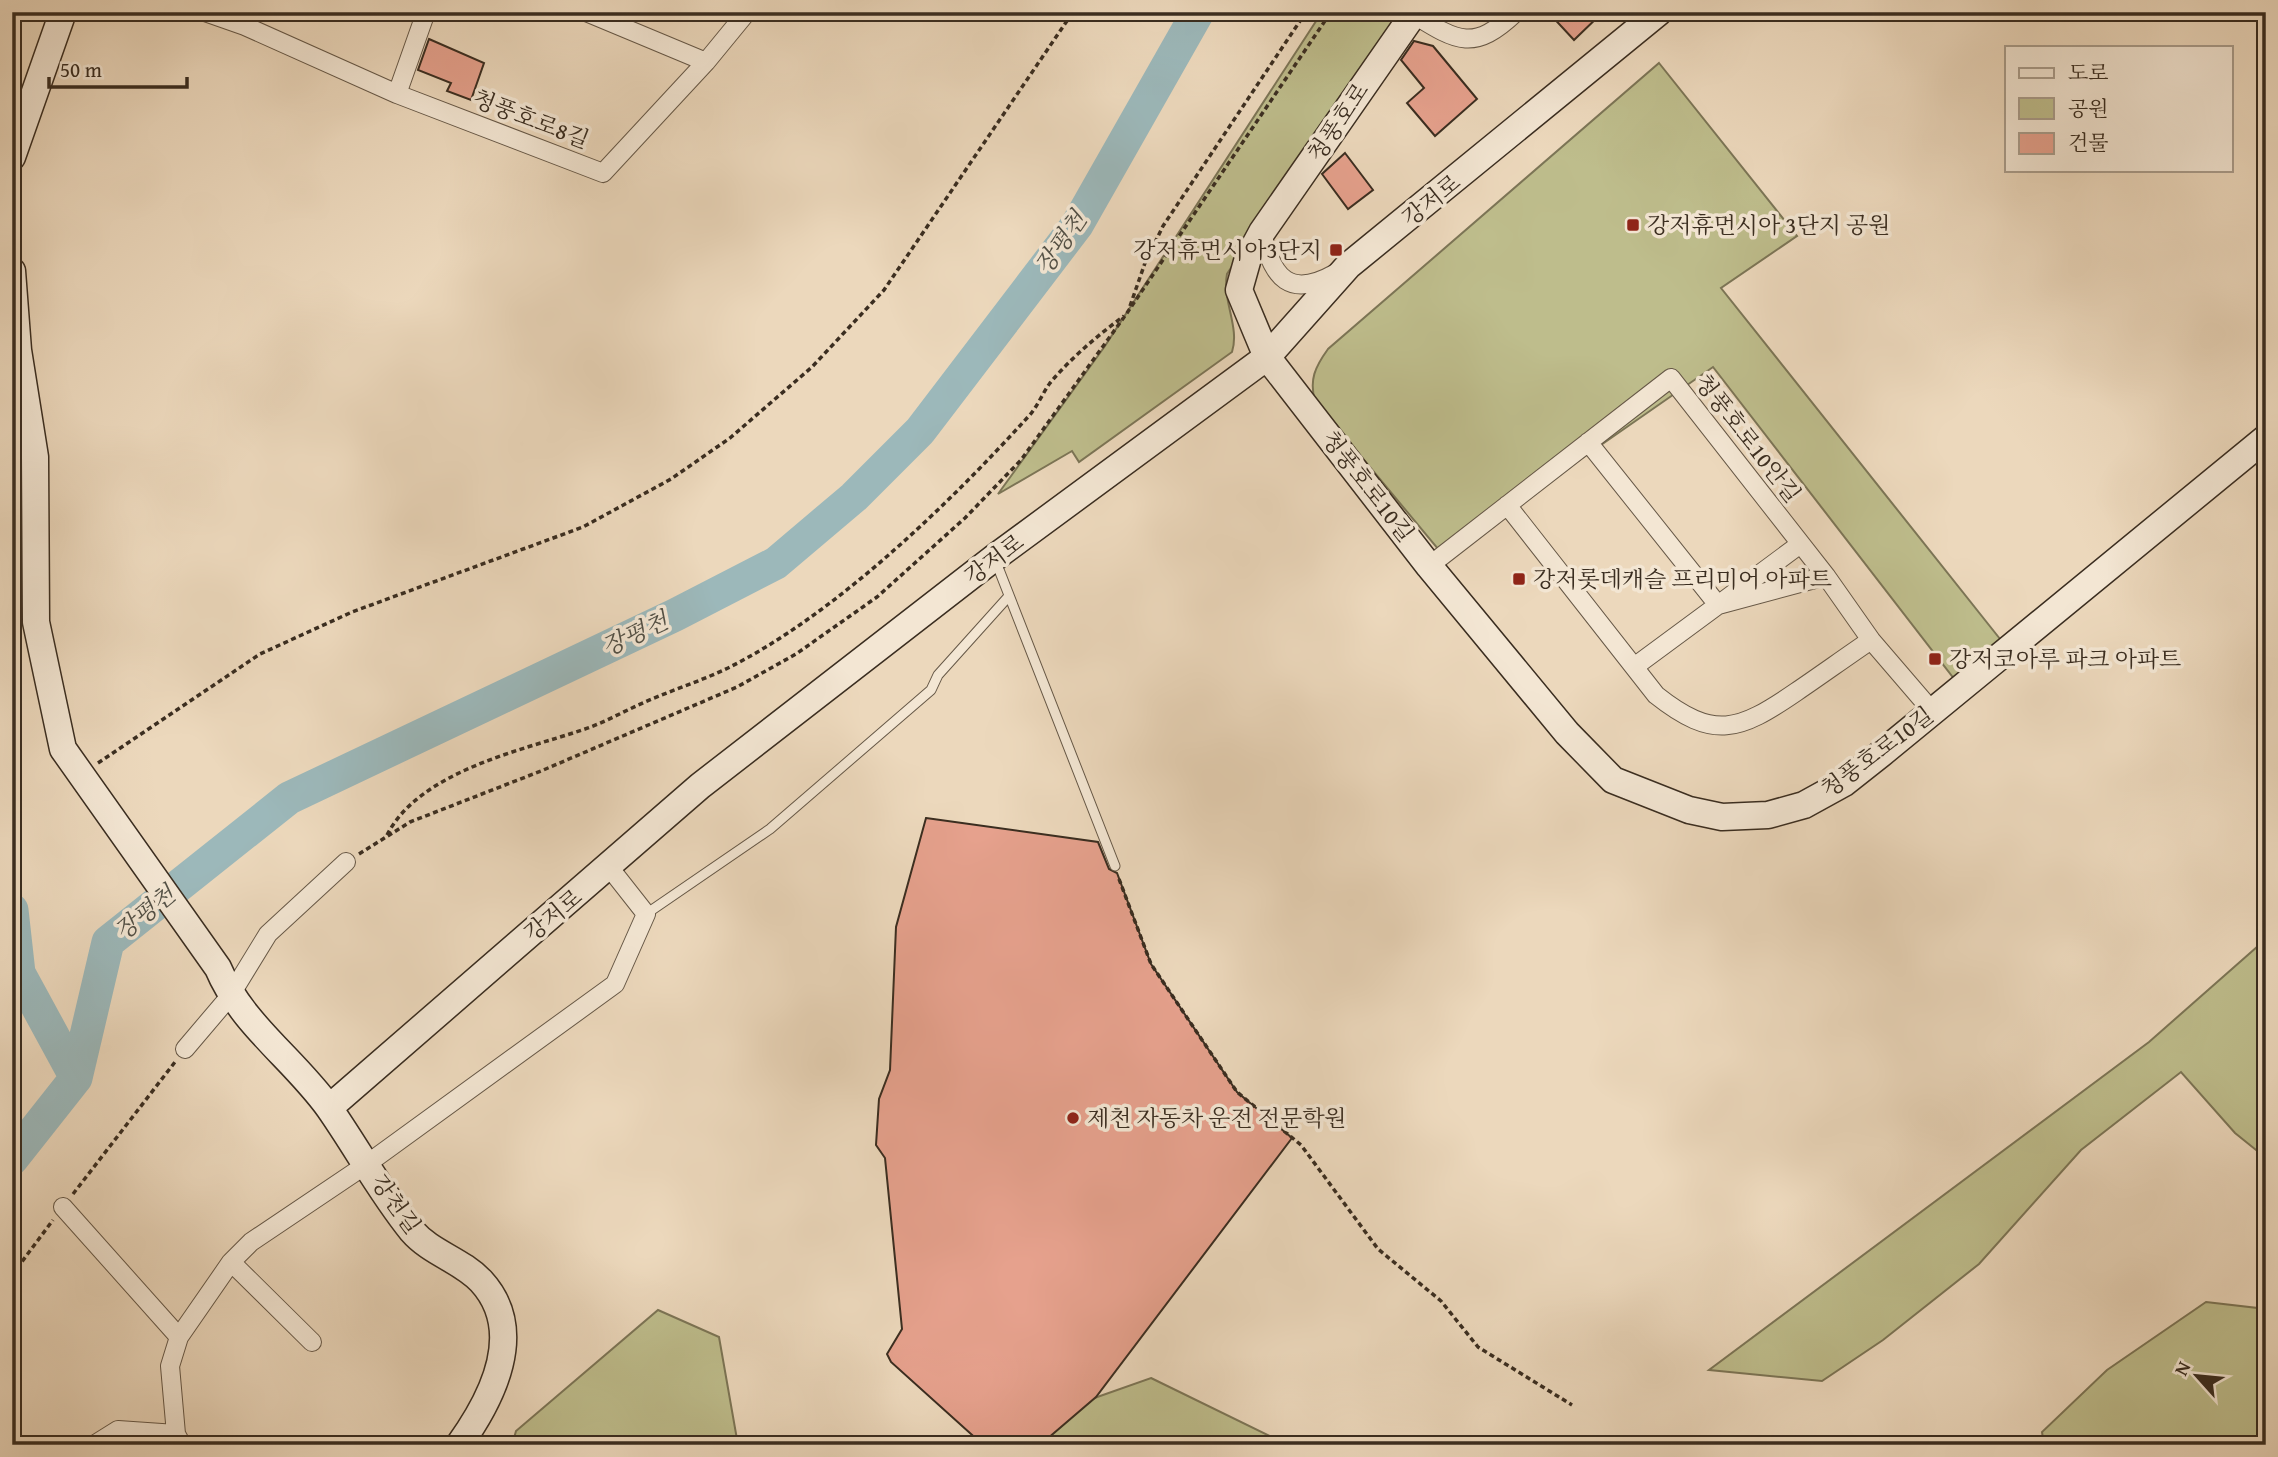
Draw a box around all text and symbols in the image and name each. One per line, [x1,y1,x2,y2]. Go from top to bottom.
scale bar [49,46,187,90]
legend [2005,46,2232,172]
text: 50 m [60,54,102,85]
text: 도로 [2068,57,2109,88]
street label: 청풍호로 [1299,76,1376,168]
street label: 청풍호로8길 [468,81,594,156]
text: 공원 [2068,93,2109,124]
text: 건물 [2068,127,2109,158]
street label: 강저로 [1394,166,1467,233]
water label: 장평천 [1026,203,1096,281]
place label: 강저휴먼시아 3단지 공원 [1647,208,1890,241]
marker: 강저휴먼시아 3단지 공원 [1625,217,1641,233]
place label: 강저휴먼시아3단지 [1133,233,1322,266]
marker: 강저휴먼시아3단지 [1328,242,1344,258]
street label: 청풍호로10안길 [1688,366,1809,509]
street label: 청풍호로10길 [1314,423,1422,548]
street label: 강저로 [957,525,1030,592]
place label: 강저롯데캐슬 프리미어 아파트 [1533,562,1832,595]
marker: 강저롯데캐슬 프리미어 아파트 [1511,571,1527,587]
water label: 장평천 [596,602,675,664]
place label: 강저코아루 파크 아파트 [1949,642,2181,675]
marker: 강저코아루 파크 아파트 [1927,651,1943,667]
street label: 청풍호로10길 [1814,698,1940,805]
water label: 장평천 [107,876,184,948]
street label: 강저로 [517,881,589,949]
place label: 제천 자동차 운전 전문학원 [1087,1101,1347,1134]
marker: 제천 자동차 운전 전문학원 [1065,1110,1081,1126]
street label: 강천길 [363,1167,429,1240]
north arrow [2162,1342,2232,1412]
text: N [2166,1356,2197,1380]

